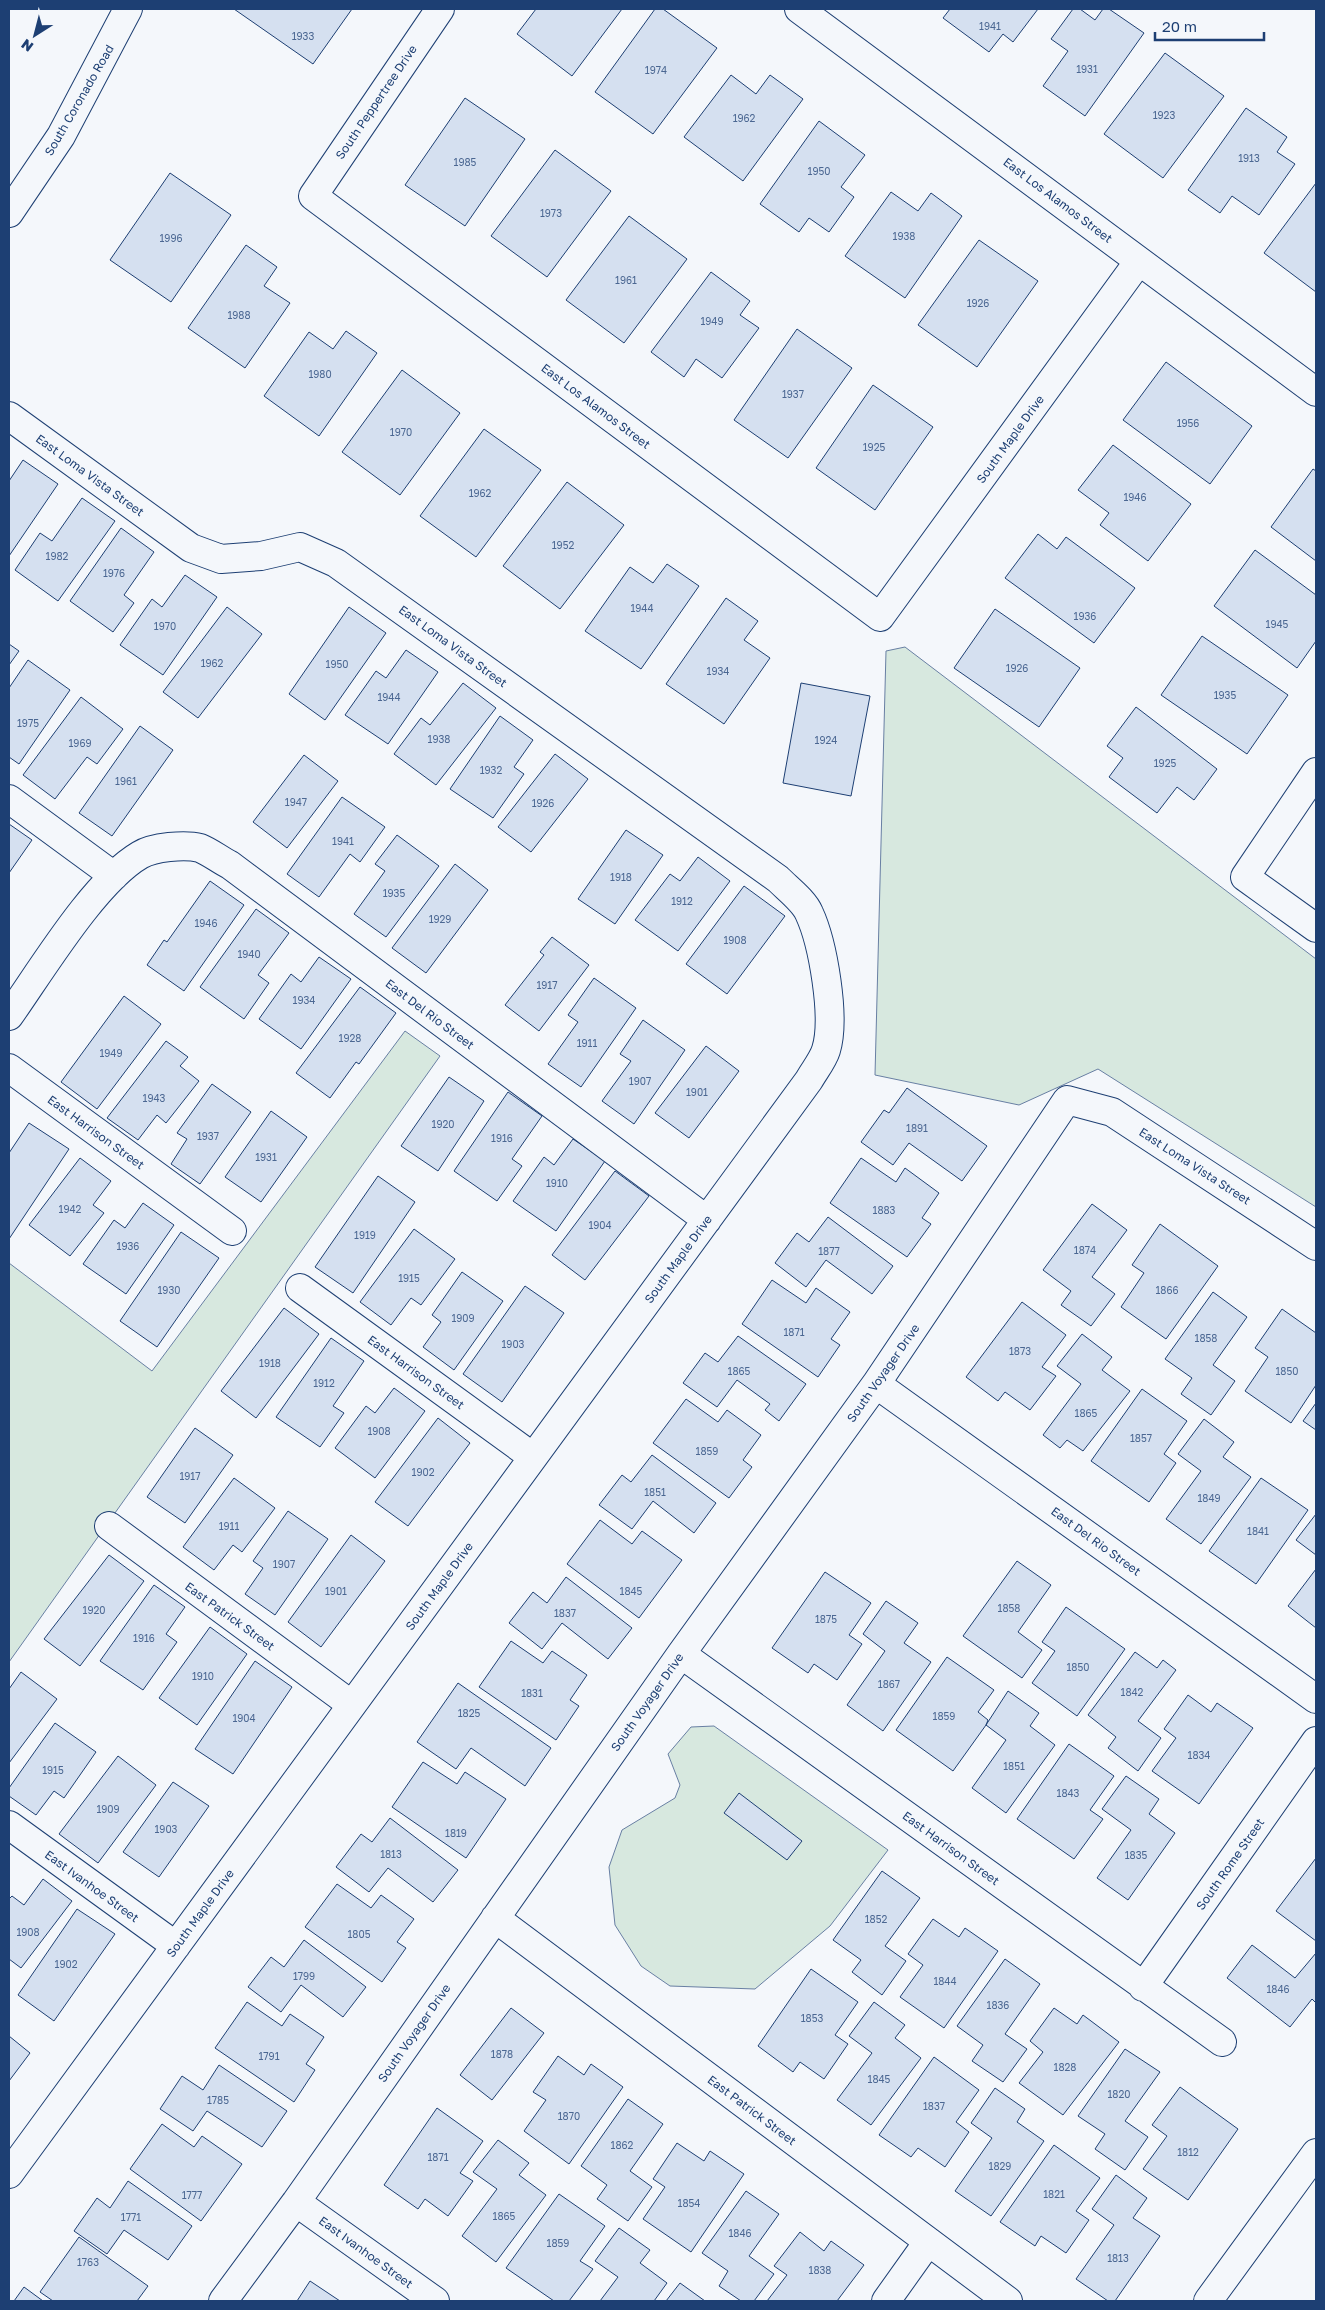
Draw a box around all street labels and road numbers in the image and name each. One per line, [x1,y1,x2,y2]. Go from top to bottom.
street label: South Coronado Road [41,42,117,158]
street label: South Peppertree Drive [332,42,420,162]
street label: East Los Alamos Street [1001,154,1116,246]
street label: East Los Alamos Street [539,360,654,452]
street label: South Maple Drive [973,392,1047,486]
street label: East Loma Vista Street [33,431,147,519]
street label: East Loma Vista Street [396,602,510,690]
street label: East Del Rio Street [383,976,478,1052]
street label: East Harrison Street [45,1092,148,1172]
street label: East Loma Vista Street [1136,1124,1254,1208]
street label: South Maple Drive [641,1212,715,1306]
street label: South Voyager Drive [843,1321,923,1425]
street label: East Harrison Street [365,1332,468,1412]
street label: East Del Rio Street [1048,1503,1144,1579]
street label: South Maple Drive [402,1539,476,1633]
street label: East Patrick Street [182,1578,278,1654]
street label: South Voyager Drive [607,1650,687,1754]
street label: East Harrison Street [900,1808,1003,1888]
street label: South Rome Street [1193,1815,1267,1913]
street label: East Ivanhoe Street [42,1847,142,1925]
street label: South Maple Drive [163,1866,237,1960]
street label: South Voyager Drive [374,1981,454,2085]
street label: East Patrick Street [705,2072,799,2148]
street label: East Ivanhoe Street [316,2213,416,2291]

